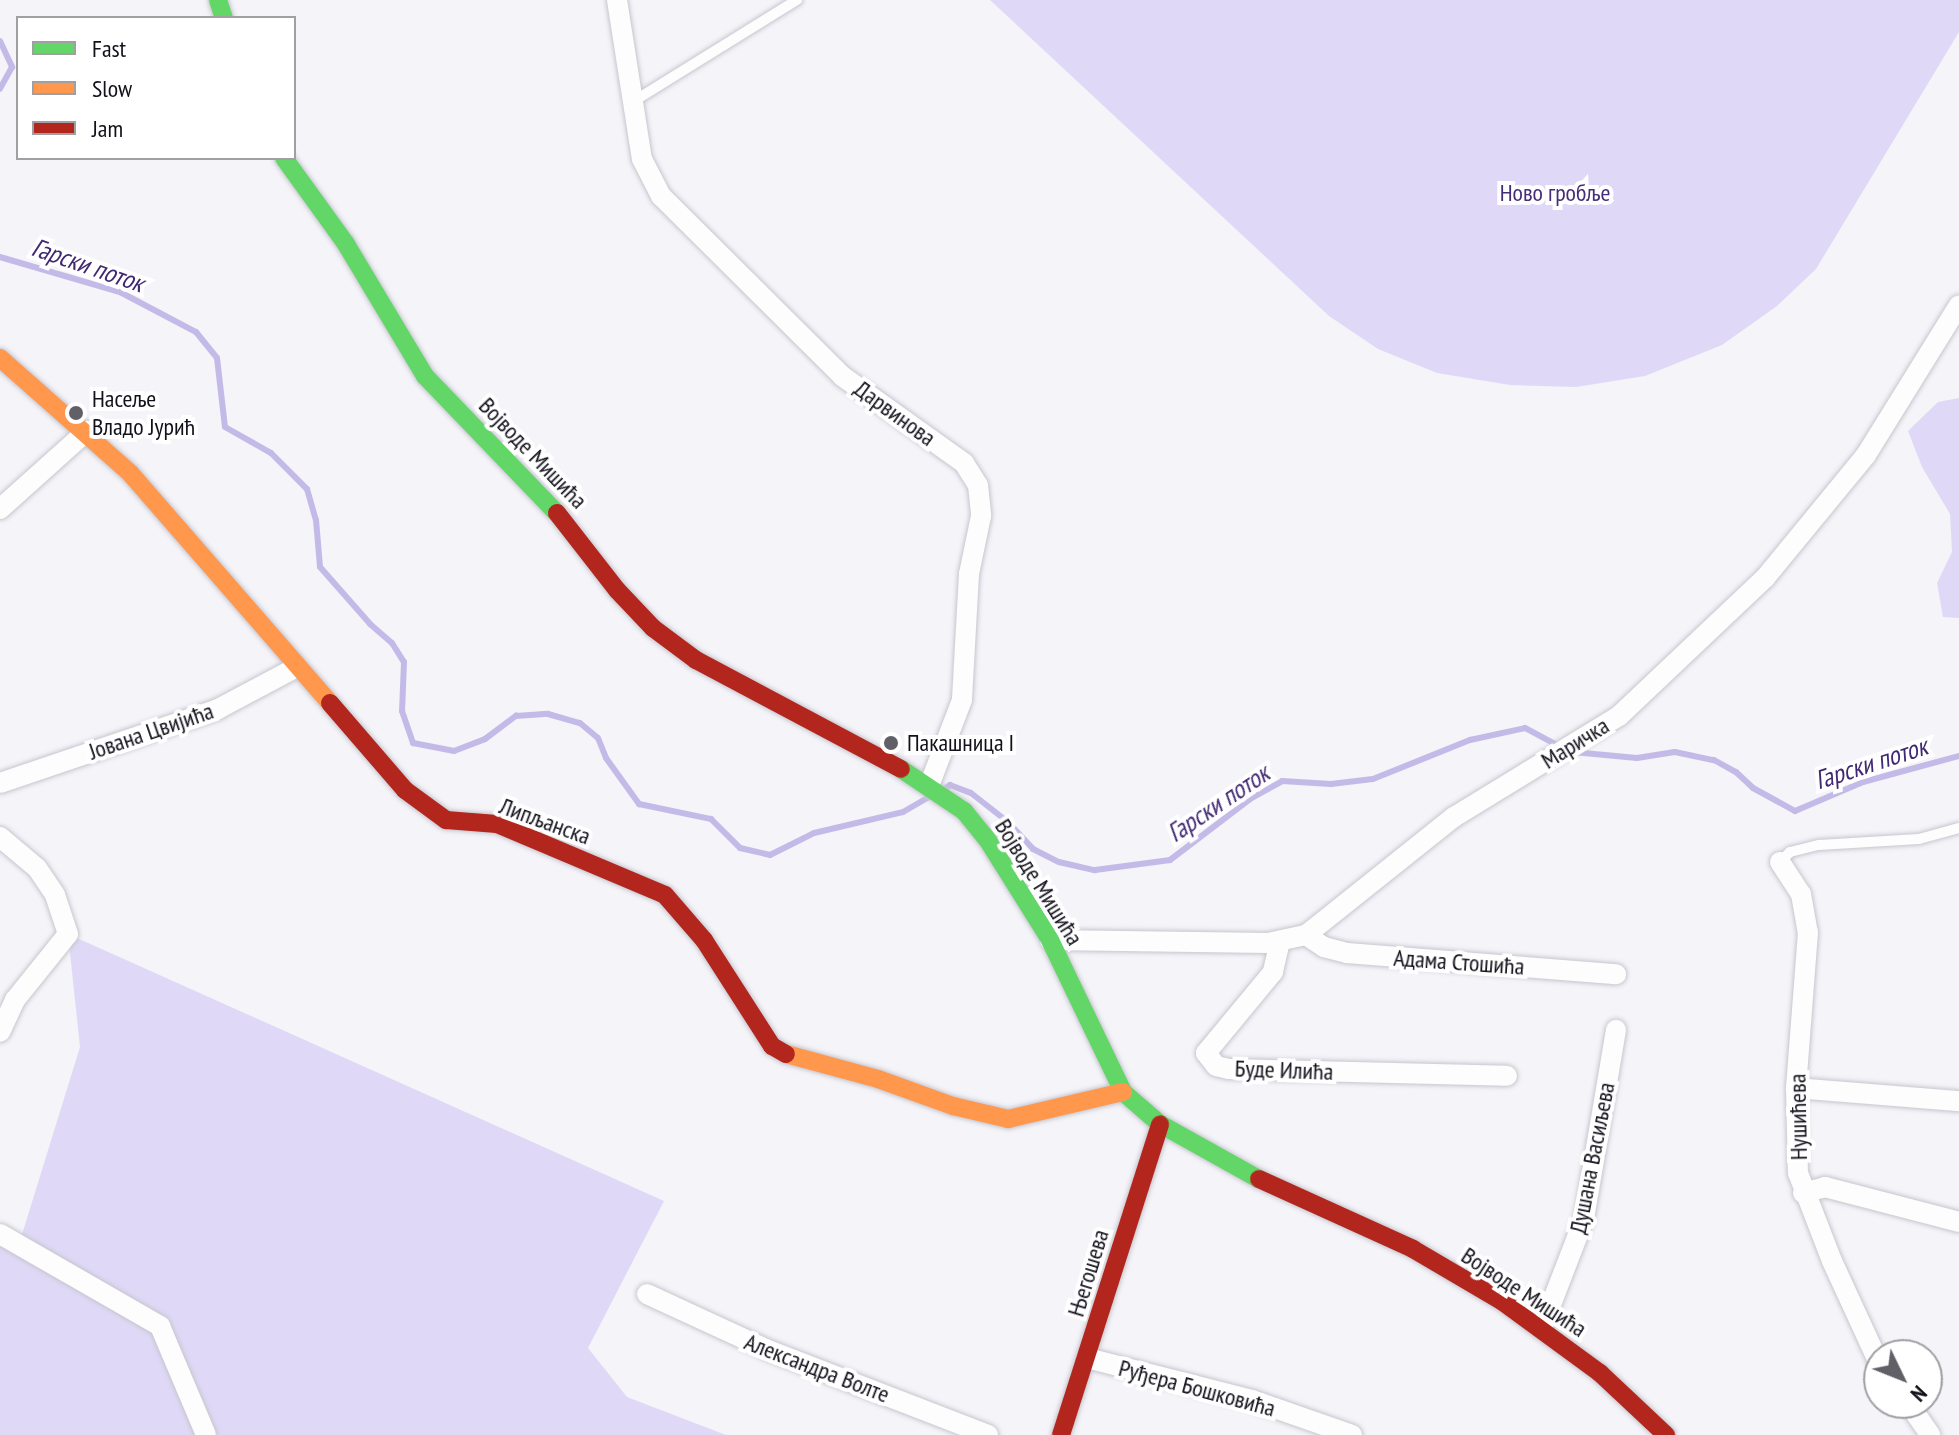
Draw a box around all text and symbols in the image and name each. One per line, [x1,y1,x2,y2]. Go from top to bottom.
legend [16,16,296,160]
text: Fast [92,33,126,64]
text: Slow [92,73,132,104]
text: Jam [92,113,123,144]
park label: Ново гробље [1500,179,1610,207]
water label: Гарски поток [28,231,148,299]
street label: Дарвинова [849,374,941,452]
place label: Насеље Владо Јурић [92,385,195,441]
street label: Војводе Мишића [473,391,593,515]
marker: Насеље Владо Јурић [67,404,85,422]
street label: Јована Цвијића [85,696,217,766]
street label: Маричка [1536,711,1614,775]
place label: Пакашница I [907,729,1014,757]
water label: Гарски поток [1811,730,1931,796]
marker: Пакашница I [882,734,900,752]
water label: Гарски поток [1161,758,1275,848]
street label: Липљанска [496,791,594,851]
street label: Војводе Мишића [989,814,1089,950]
street label: Адама Стошића [1393,943,1525,981]
street label: Буде Илића [1234,1054,1334,1086]
street label: Нушићева [1783,1074,1813,1160]
street label: Душана Васиљева [1563,1080,1621,1236]
street label: Његошева [1061,1226,1115,1320]
street label: Војводе Мишића [1456,1241,1592,1343]
street label: Александра Волте [740,1327,894,1409]
north arrow [1863,1339,1943,1419]
street label: Руђера Бошковића [1116,1353,1278,1423]
text: N [1905,1380,1933,1408]

